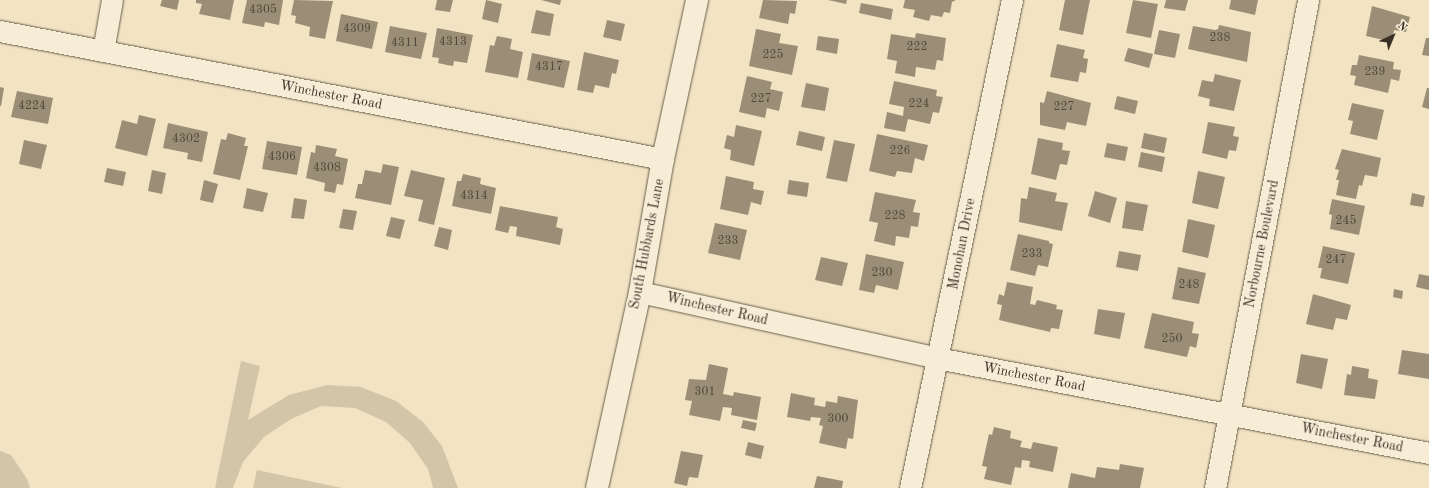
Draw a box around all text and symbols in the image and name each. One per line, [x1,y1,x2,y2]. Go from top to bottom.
house number: 4305 [249,4,277,18]
north arrow [1373,16,1413,56]
text: N [1395,20,1409,34]
house number: 4309 [343,23,371,37]
house number: 238 [1210,32,1230,46]
house number: 4313 [439,36,467,50]
house number: 4311 [391,37,419,51]
house number: 222 [907,41,927,55]
house number: 225 [763,49,783,63]
house number: 4317 [535,61,563,75]
house number: 239 [1365,66,1385,80]
street label: Winchester Road [278,77,384,113]
house number: 227 [751,93,771,107]
house number: 224 [909,98,929,112]
house number: 4224 [18,100,46,114]
house number: 227 [1054,101,1074,115]
house number: 4302 [172,133,200,147]
house number: 226 [890,145,910,159]
house number: 4306 [268,151,296,165]
house number: 4308 [313,162,341,176]
street label: South Hubbards Lane [626,177,668,311]
street label: Norbourne Boulevard [1241,179,1283,309]
house number: 4314 [460,190,488,204]
street label: Monohan Drive [945,197,979,291]
house number: 228 [885,210,905,224]
house number: 245 [1336,215,1356,229]
house number: 233 [718,235,738,249]
house number: 233 [1022,248,1042,262]
house number: 247 [1326,254,1346,268]
house number: 230 [872,267,892,281]
house number: 248 [1179,279,1199,293]
street label: Winchester Road [664,289,770,329]
house number: 250 [1162,333,1182,347]
street label: Winchester Road [981,359,1087,395]
house number: 301 [695,386,715,400]
house number: 300 [828,413,848,427]
street label: Winchester Road [1299,420,1405,456]

